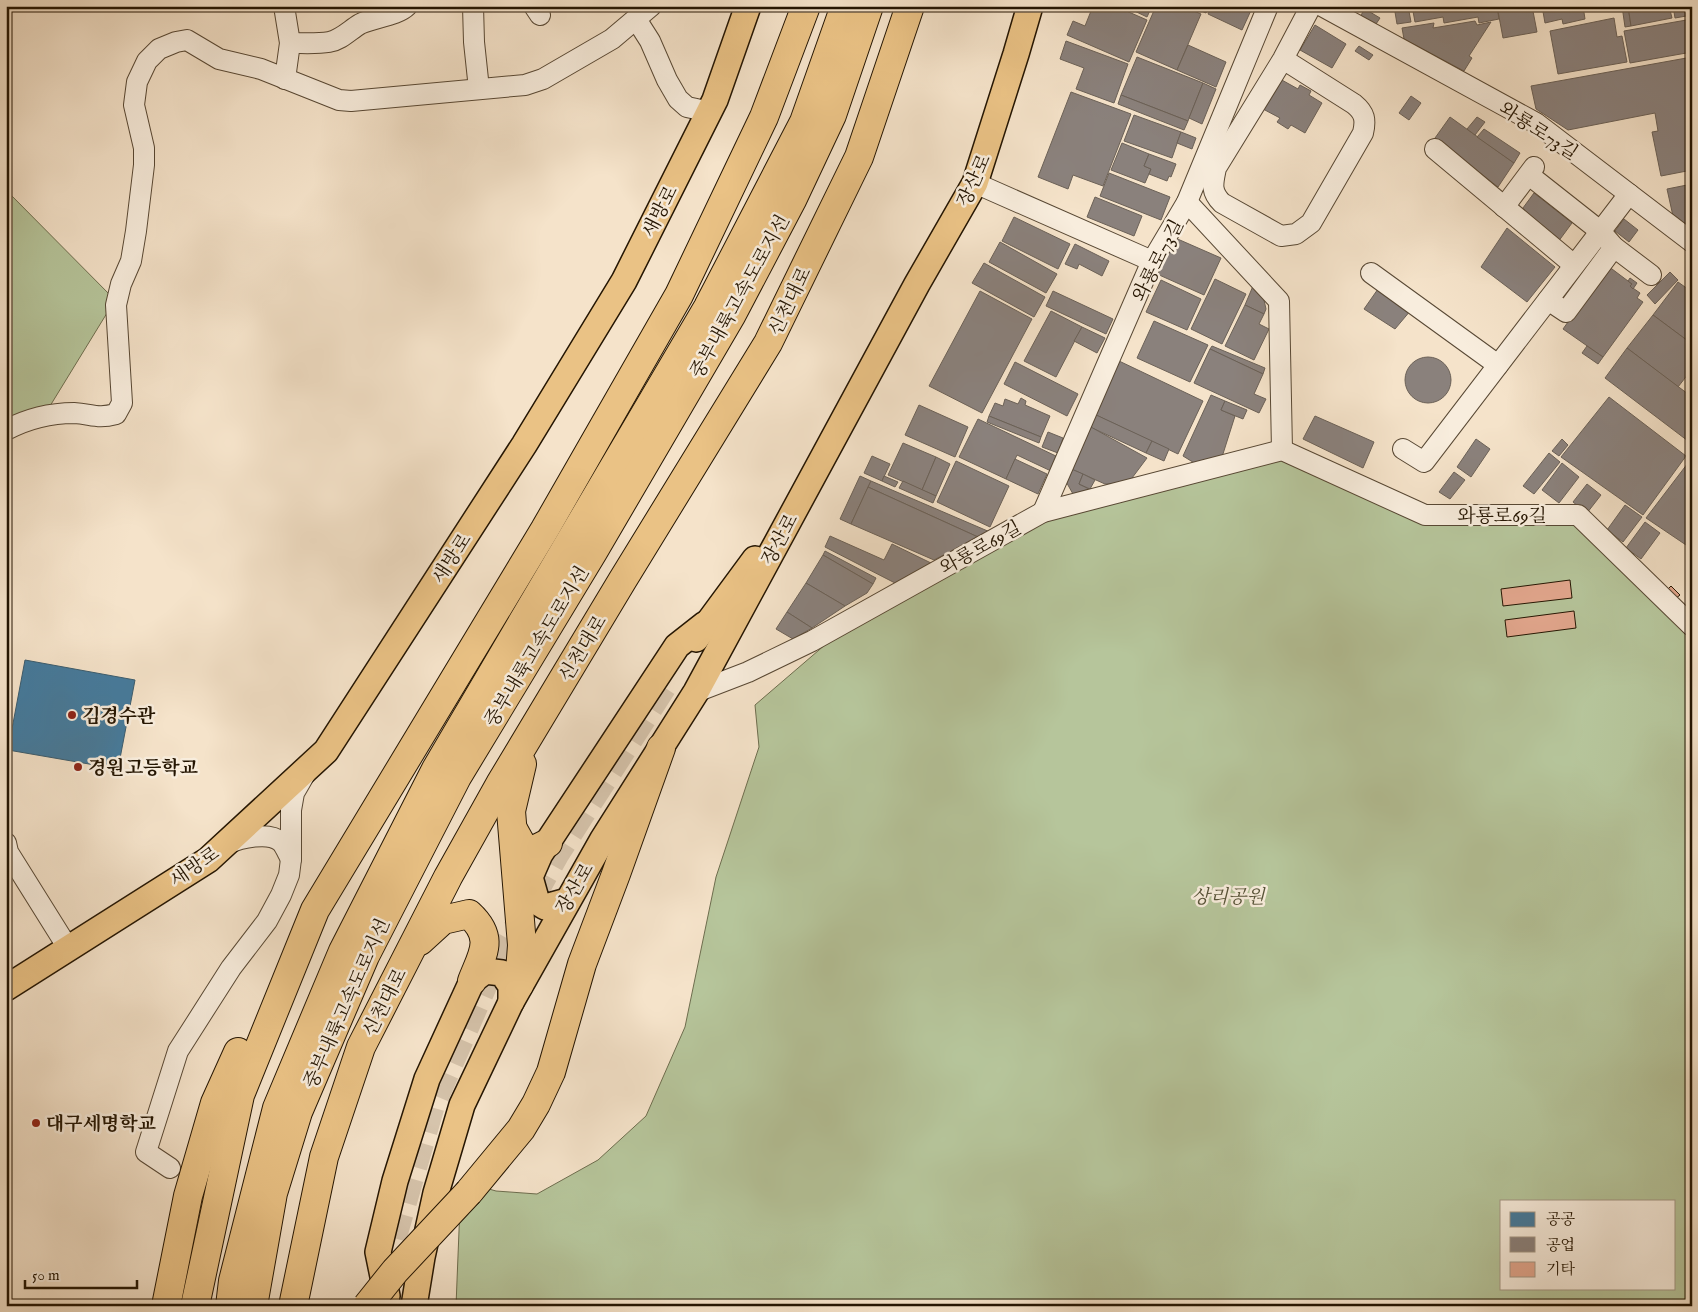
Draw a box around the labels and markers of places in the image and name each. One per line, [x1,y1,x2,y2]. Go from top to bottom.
place label: 김경수관 [82,705,156,729]
marker: 김경수관 [66,709,78,721]
place label: 경원고등학교 [88,757,198,781]
marker: 경원고등학교 [72,761,84,773]
place label: 대구세명학교 [46,1113,156,1137]
marker: 대구세명학교 [30,1117,42,1129]

